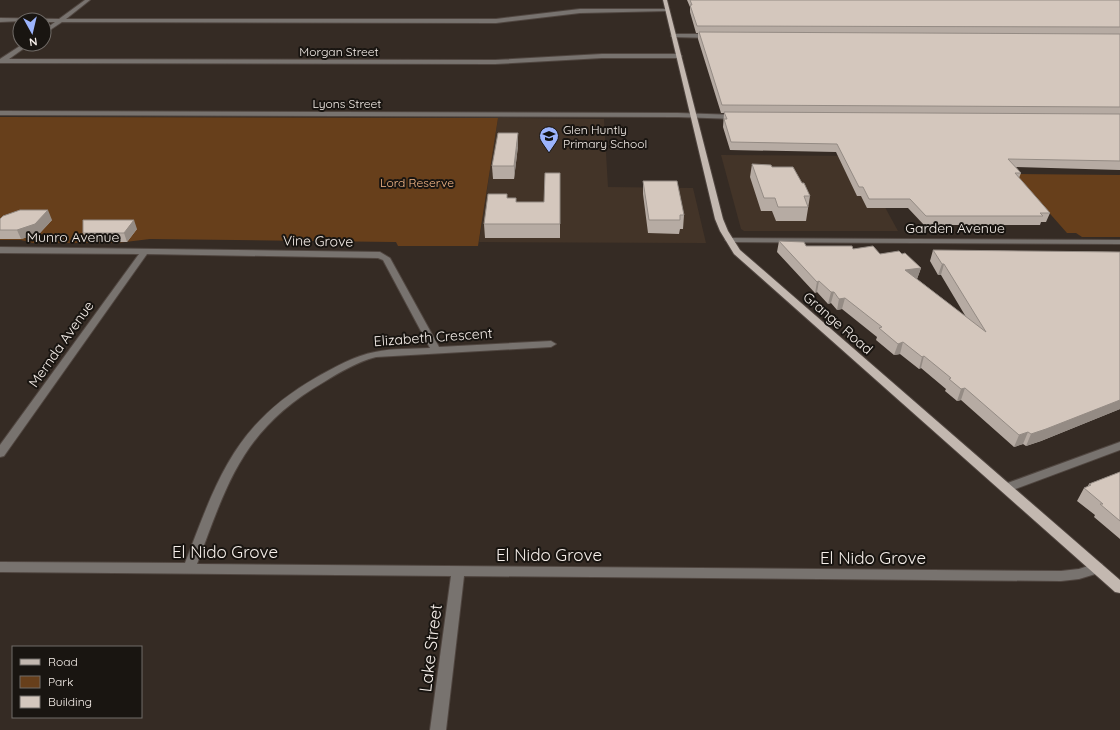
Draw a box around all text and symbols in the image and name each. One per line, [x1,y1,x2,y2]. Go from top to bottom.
north arrow [12,12,52,52]
text: N [28,34,38,49]
street label: Morgan Street [299,44,379,59]
street label: Lyons Street [313,96,381,111]
place label: Glen Huntly Primary School [563,122,647,151]
school or university icon: Glen Huntly Primary School [538,125,560,153]
park label: Lord Reserve [380,175,454,190]
street label: Garden Avenue [905,219,1005,237]
street label: Munro Avenue [27,228,120,246]
street label: Vine Grove [283,231,354,251]
street label: Grange Road [799,288,877,358]
street label: Mernda Avenue [24,297,98,391]
street label: Elizabeth Crescent [373,324,493,350]
street label: El Nido Grove [172,541,278,562]
street label: El Nido Grove [496,544,602,565]
street label: El Nido Grove [820,547,926,568]
street label: Lake Street [414,602,446,693]
legend [12,646,142,718]
text: Road [48,654,78,669]
text: Park [48,674,73,689]
text: Building [48,694,92,709]

